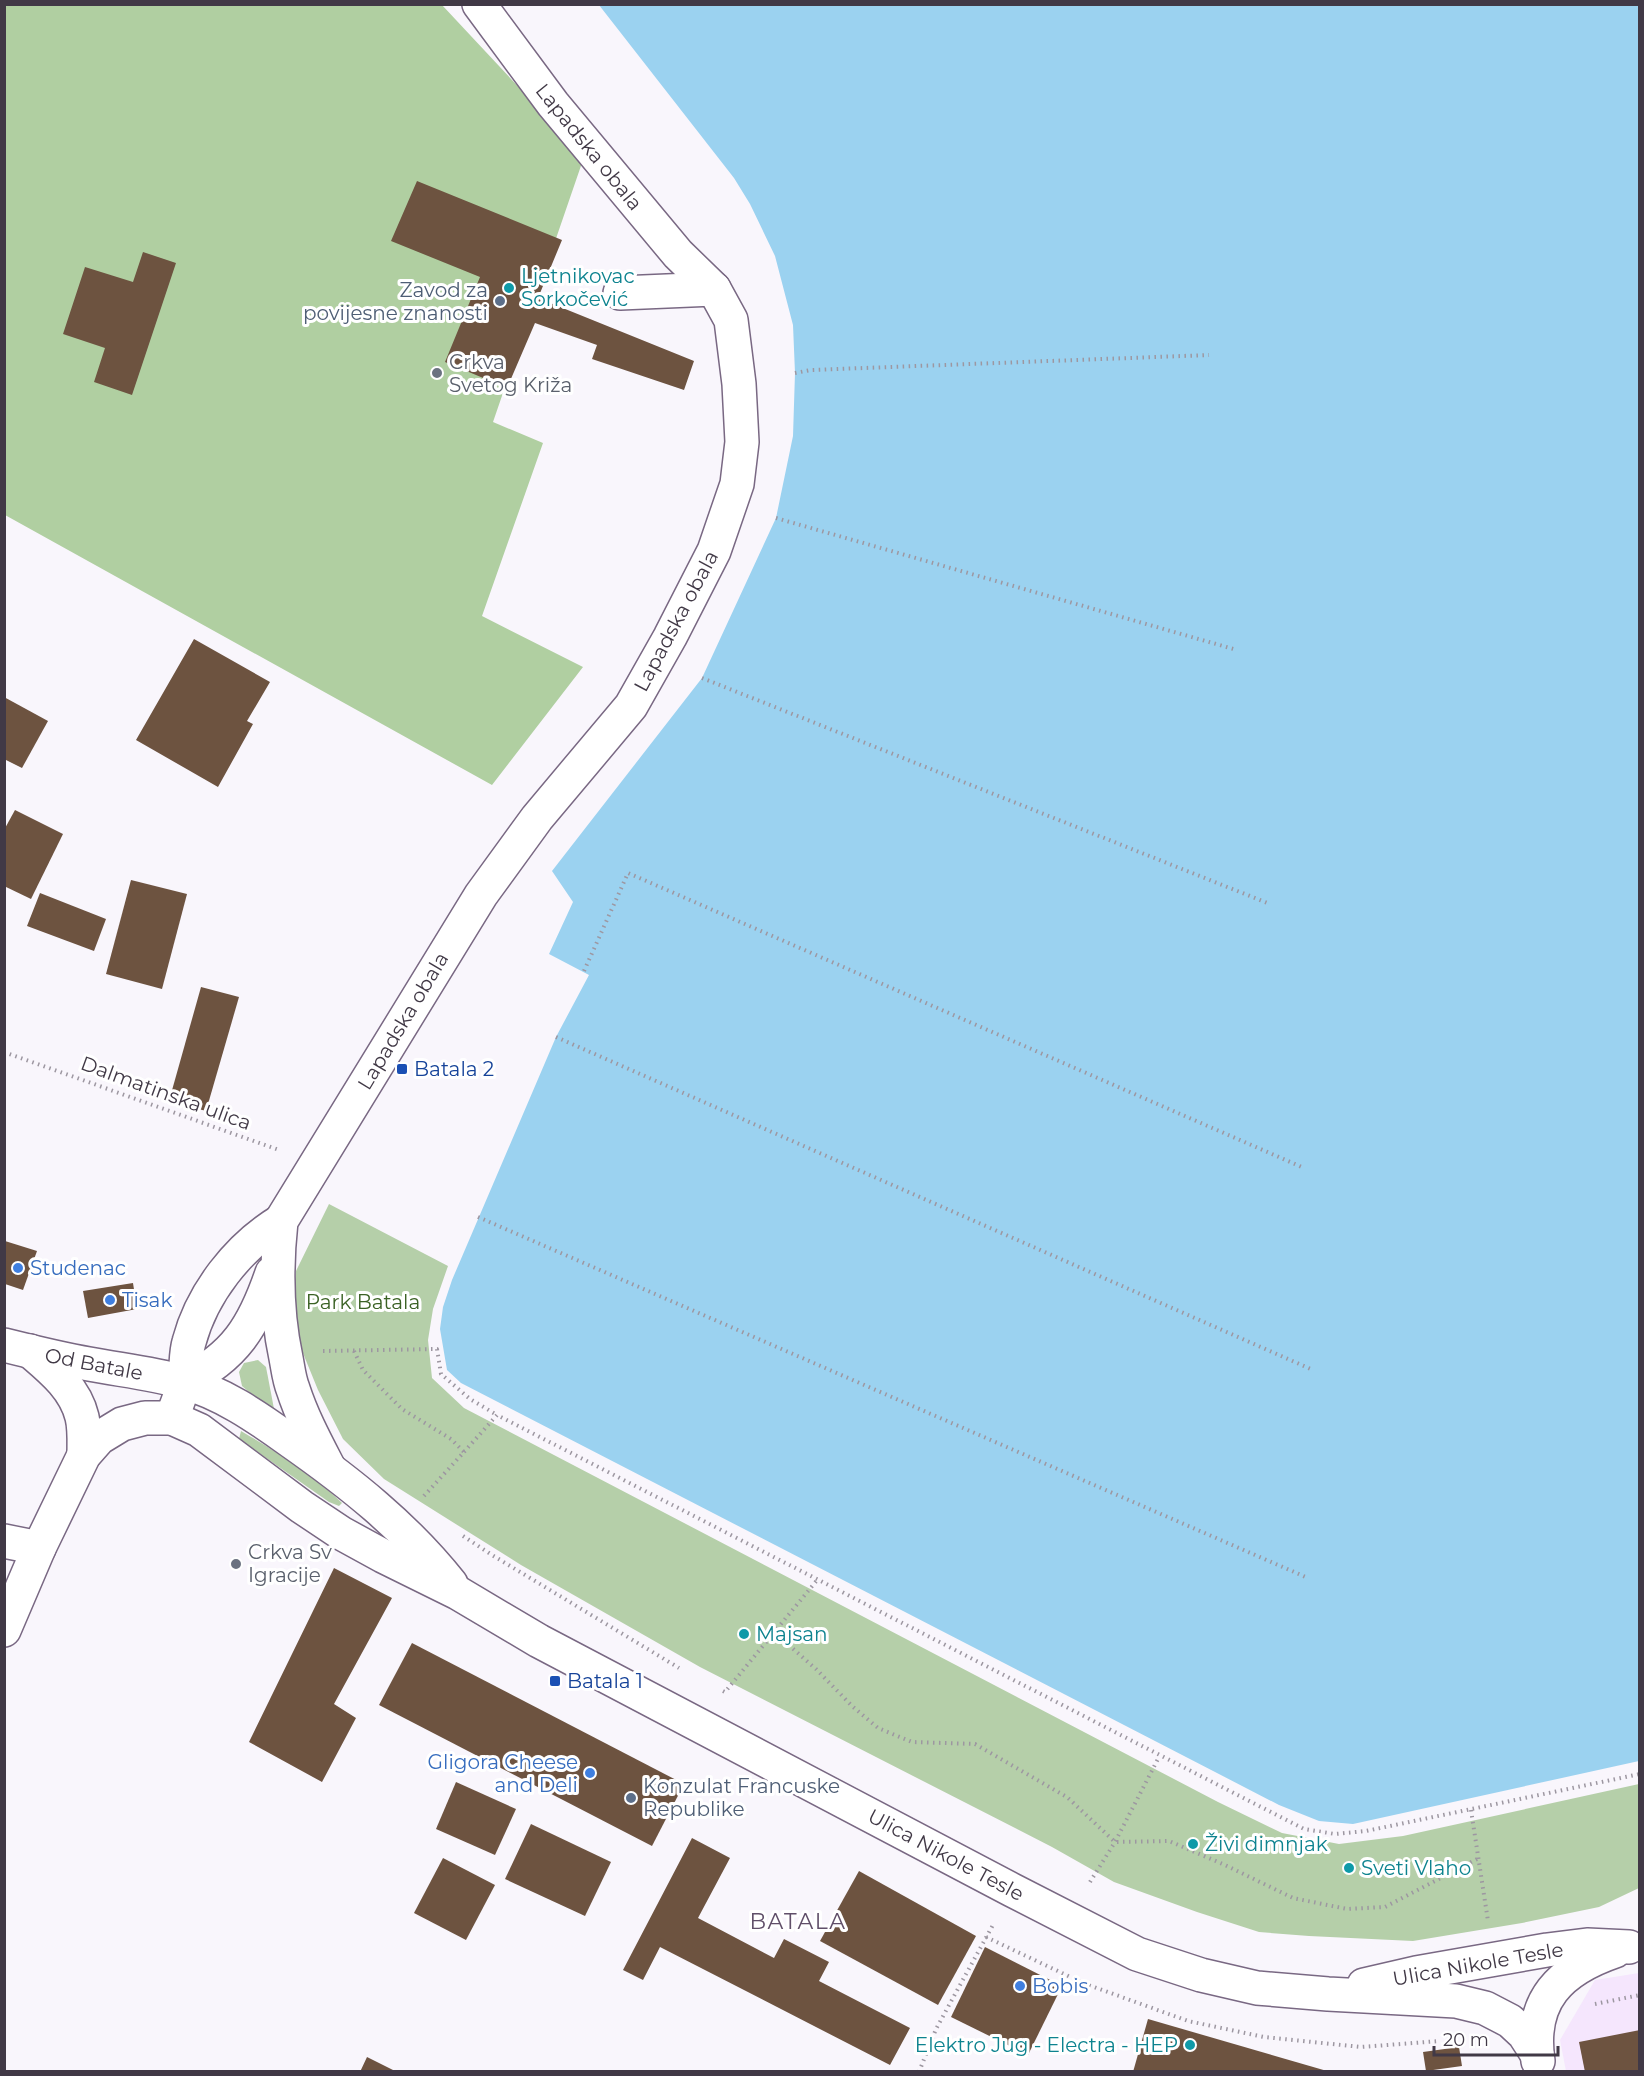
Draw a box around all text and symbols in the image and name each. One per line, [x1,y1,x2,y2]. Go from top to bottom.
street label: Lapadska obala [531,79,647,215]
place label: Ljetnikovac Sorkočević [521,264,635,311]
place label: Zavod za povijesne znanosti [303,278,488,325]
marker: Ljetnikovac Sorkočević [502,281,516,295]
marker: Zavod za povijesne znanosti [493,294,507,308]
place label: Crkva Svetog Križa [449,350,572,397]
marker: Crkva Svetog Križa [430,366,444,380]
street label: Lapadska obala [629,546,723,696]
street label: Lapadska obala [353,948,453,1094]
street label: Dalmatinska ulica [78,1051,254,1135]
place label: Batala 2 [414,1057,494,1081]
marker: Batala 2 [395,1062,409,1076]
place label: Studenac [30,1256,126,1280]
marker: Studenac [11,1261,25,1275]
place label: Tisak [122,1288,172,1312]
park label: Park Batala [306,1290,420,1314]
marker: Tisak [103,1293,117,1307]
street label: Od Batale [43,1343,145,1385]
place label: Crkva Sv Igracije [248,1540,332,1587]
marker: Crkva Sv Igracije [229,1557,243,1571]
place label: Majsan [756,1622,827,1646]
marker: Majsan [737,1627,751,1641]
place label: Batala 1 [567,1669,643,1693]
marker: Batala 1 [548,1674,562,1688]
place label: Gligora Cheese and Deli [428,1750,578,1797]
marker: Gligora Cheese and Deli [583,1766,597,1780]
place label: Konzulat Francuske Republike [643,1774,840,1821]
marker: Konzulat Francuske Republike [624,1791,638,1805]
street label: Ulica Nikole Tesle [864,1804,1028,1906]
place label: Živi dimnjak [1205,1832,1328,1856]
marker: Živi dimnjak [1186,1837,1200,1851]
place label: Sveti Vlaho [1361,1856,1471,1880]
marker: Sveti Vlaho [1342,1861,1356,1875]
district label: BATALA [750,1908,846,1935]
street label: Ulica Nikole Tesle [1391,1937,1565,1991]
place label: Bobis [1032,1974,1089,1998]
marker: Bobis [1013,1979,1027,1993]
scale bar [1434,2019,1558,2057]
text: 20 m [1443,2029,1489,2051]
place label: Elektro Jug - Electra - HEP [915,2033,1178,2057]
marker: Elektro Jug - Electra - HEP [1183,2038,1197,2052]

